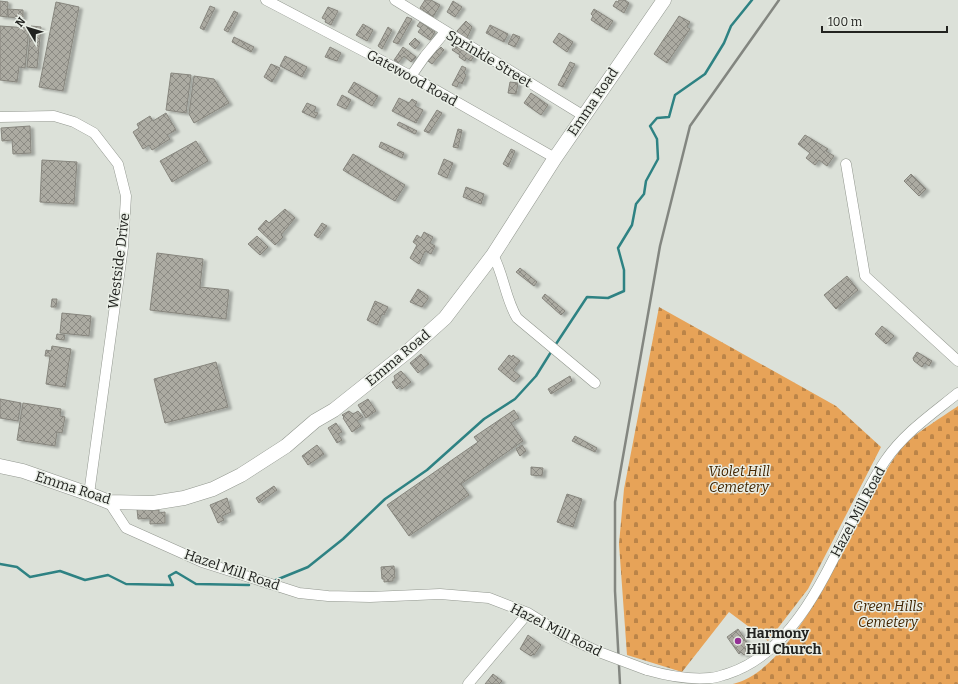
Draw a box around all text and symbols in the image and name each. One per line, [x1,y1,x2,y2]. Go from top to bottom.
north arrow [8,8,48,48]
scale bar [822,8,947,34]
text: N [13,14,29,30]
text: 100 m [828,15,863,29]
street label: Sprinkle Street [443,27,535,91]
street label: Gatewood Road [364,46,460,110]
street label: Emma Road [564,65,622,139]
street label: Westside Drive [105,212,133,310]
street label: Emma Road [362,326,434,390]
park label: Violet Hill Cemetery [708,463,770,496]
street label: Hazel Mill Road [827,464,889,560]
street label: Emma Road [33,468,113,508]
street label: Hazel Mill Road [182,546,282,594]
park label: Green Hills Cemetery [853,598,923,631]
street label: Hazel Mill Road [507,600,605,660]
place label: Harmony Hill Church [746,625,821,658]
marker: Harmony Hill Church [733,636,743,646]

